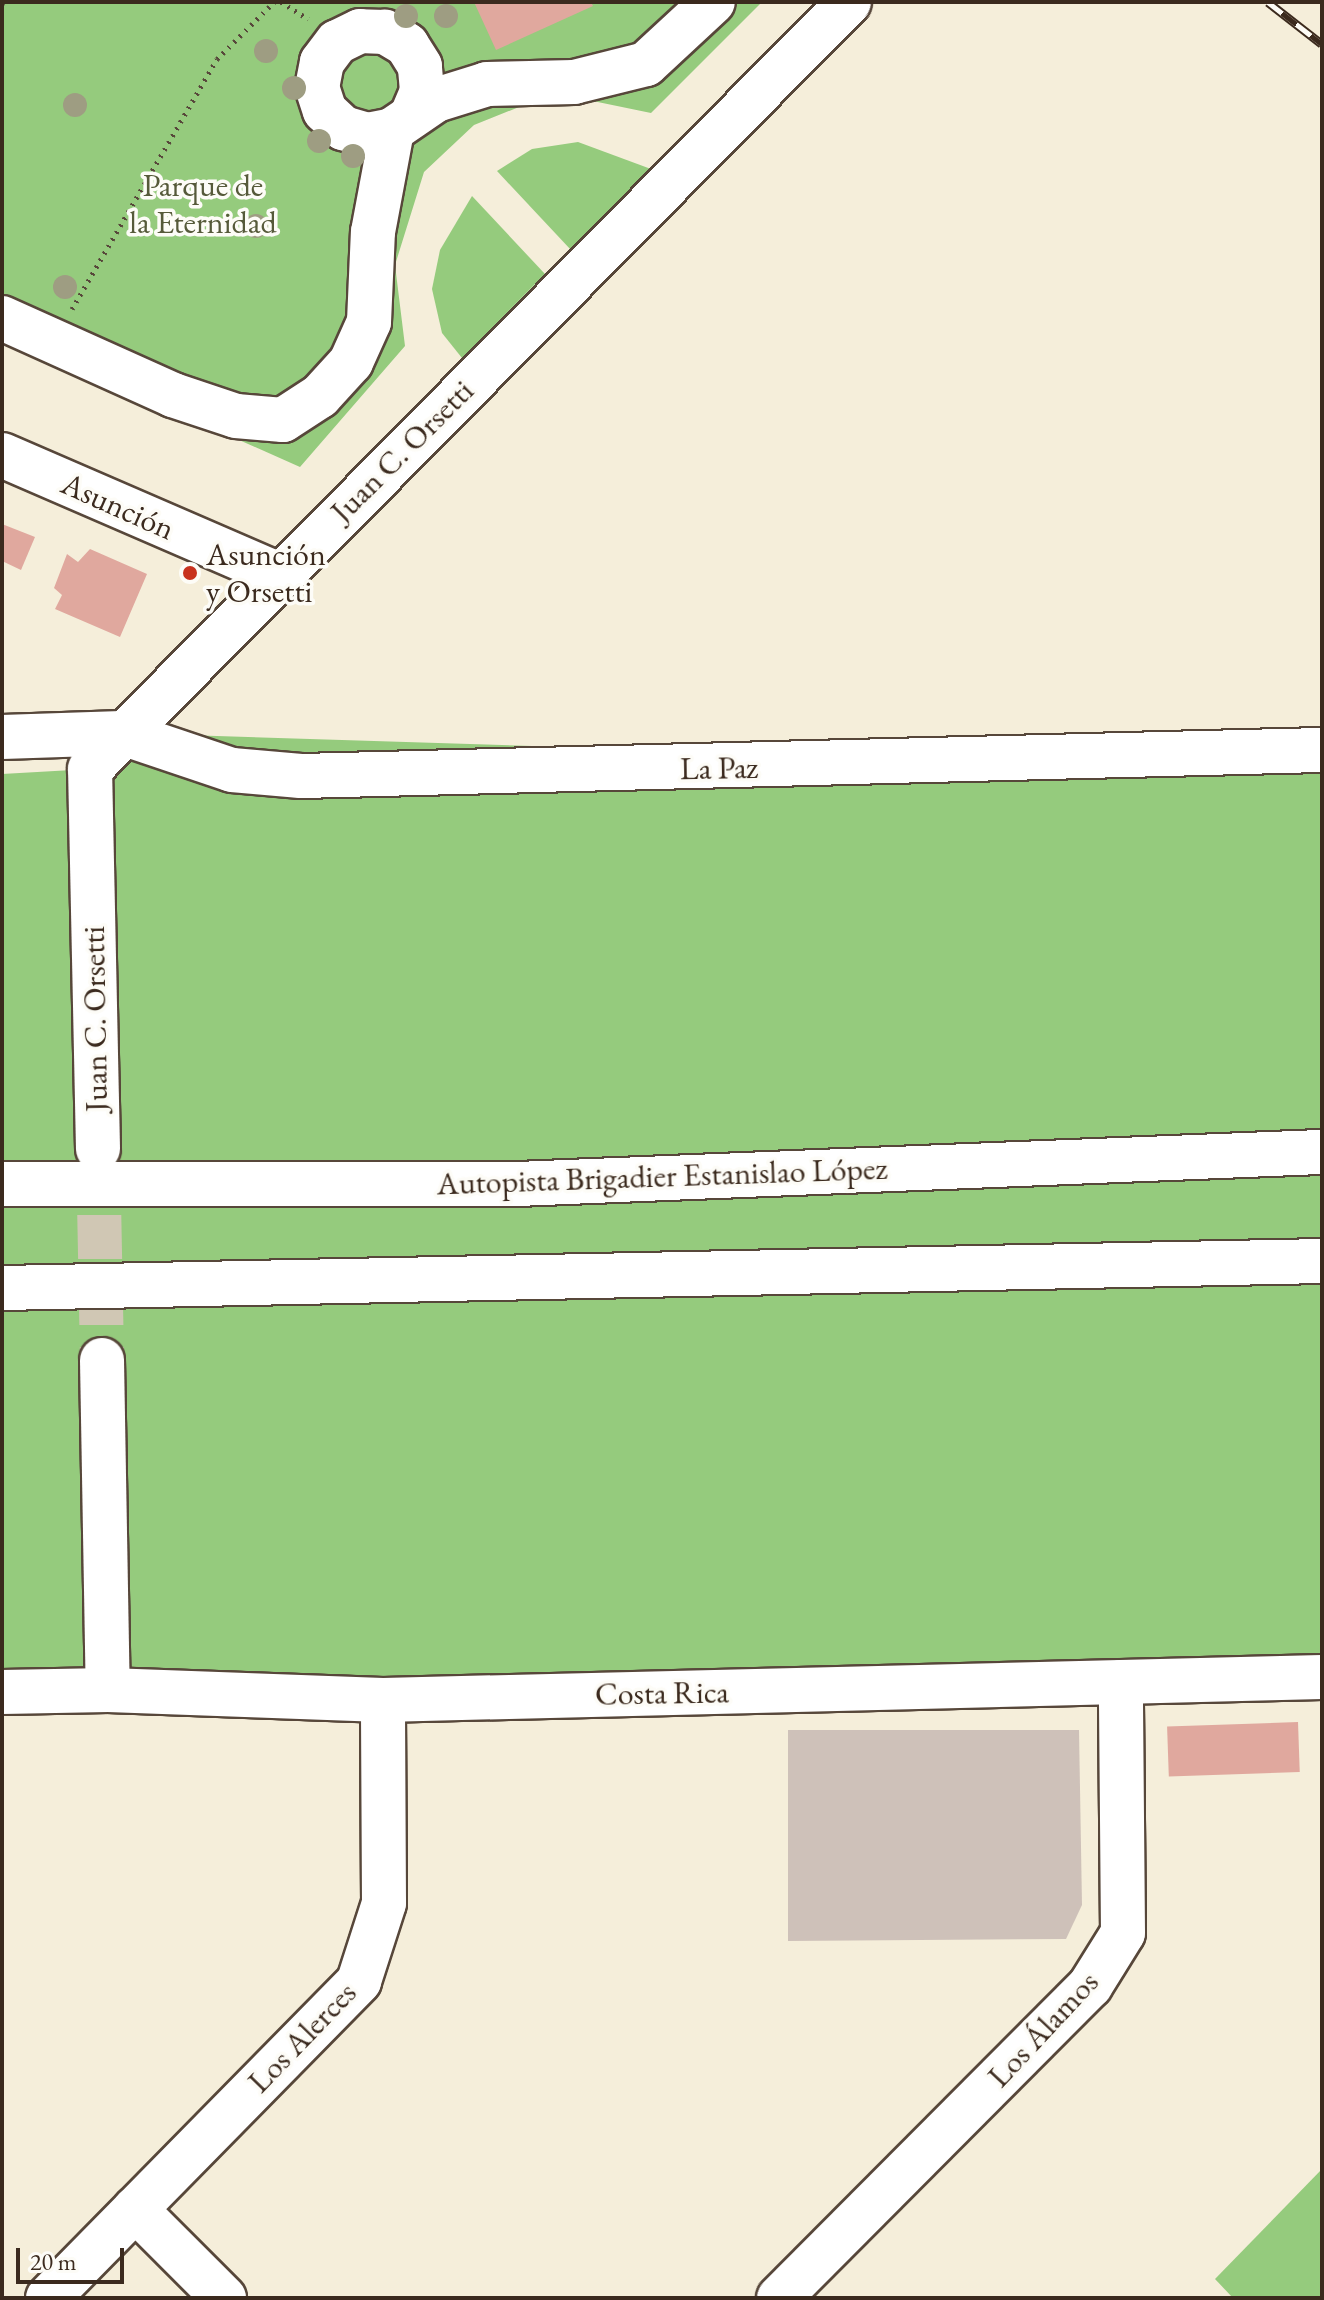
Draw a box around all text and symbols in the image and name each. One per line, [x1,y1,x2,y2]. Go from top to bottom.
park label: Parque de la Eternidad [129,167,277,242]
street label: Juan C. Orsetti [323,372,481,530]
street label: Asunción [55,464,181,548]
place label: Asunción y Orsetti [206,536,326,611]
marker: Asunción y Orsetti [181,564,199,582]
street label: La Paz [680,748,758,788]
street label: Juan C. Orsetti [74,926,116,1112]
street label: Autopista Brigadier Estanislao López [436,1149,888,1203]
street label: Costa Rica [595,1673,729,1713]
street label: Los Álamos [980,1963,1106,2095]
street label: Los Alerces [240,1974,364,2100]
scale bar [20,2232,128,2282]
text: 20 m [30,2246,77,2277]

